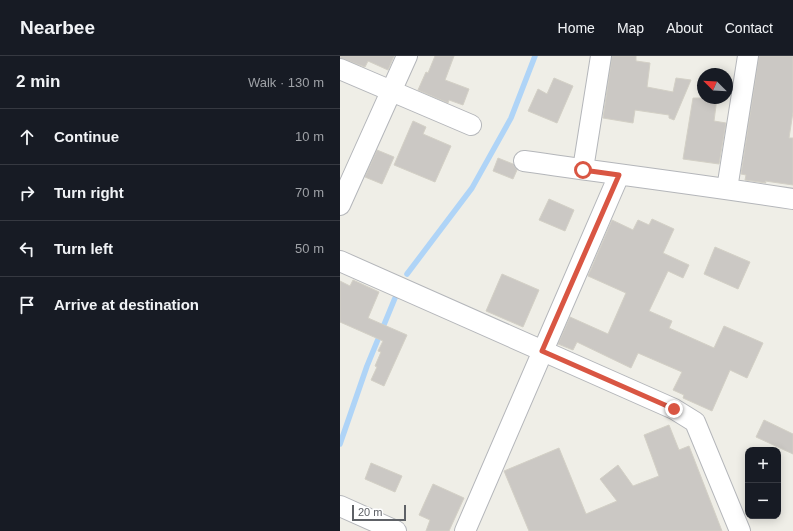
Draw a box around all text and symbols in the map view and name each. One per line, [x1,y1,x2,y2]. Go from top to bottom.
text: Nearbee [20,17,95,38]
text: Home [558,20,595,36]
text: Map [617,20,644,36]
text: About [666,20,703,36]
text: Contact [725,20,773,36]
north arrow [697,68,733,104]
text: 2 min [16,72,60,91]
text: Walk · 130 m [248,75,324,90]
icon: ahead [16,126,38,148]
text: Continue [54,128,119,145]
text: 10 m [295,129,324,144]
route start [574,161,592,179]
icon: right [16,182,38,204]
text: Turn right [54,184,124,201]
text: 70 m [295,185,324,200]
icon: left [16,238,38,260]
text: Turn left [54,240,113,257]
text: 50 m [295,241,324,256]
icon: arrive [16,294,38,316]
text: Arrive at destination [54,296,199,313]
route end [665,400,683,418]
map controls [745,447,781,519]
button: + [745,447,781,483]
button: − [745,483,781,519]
scale bar [352,503,406,522]
text: 20 m [358,506,382,518]

